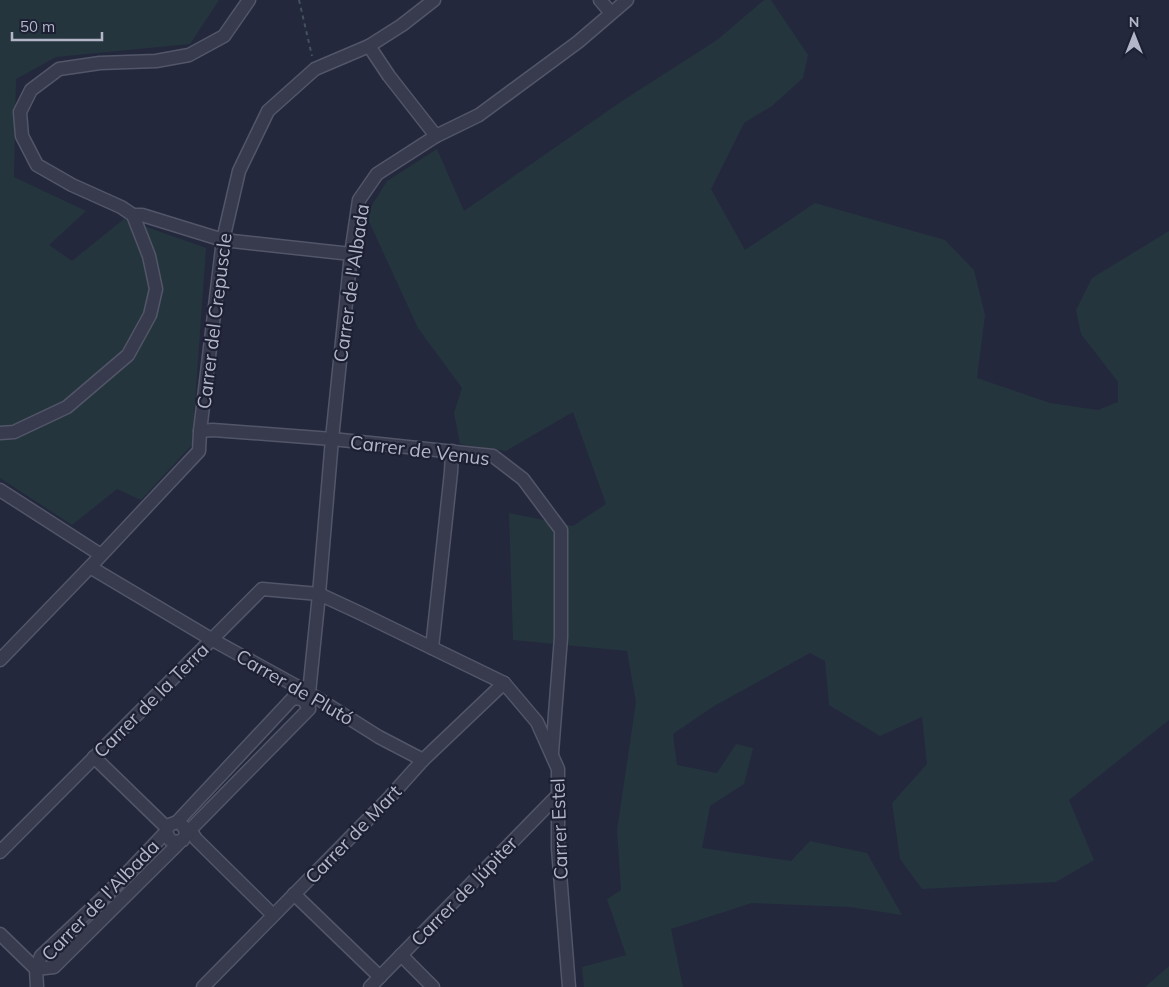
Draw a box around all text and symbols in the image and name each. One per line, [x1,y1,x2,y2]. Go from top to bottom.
scale bar [12,10,102,42]
north arrow [1109,10,1159,60]
text: N [1129,13,1139,31]
text: 50 m [20,17,55,36]
street label: Carrer de l'Albada [328,202,374,364]
street label: Carrer del Crepuscle [191,232,237,410]
street label: Carrer de Venus [349,430,491,470]
street label: Carrer de la Terra [88,637,214,763]
street label: Carrer de Plutó [232,644,358,730]
street label: Carrer Estel [545,778,573,880]
street label: Carrer de Mart [300,779,406,889]
street label: Carrer de Júpiter [405,831,523,951]
street label: Carrer de l'Albada [36,834,164,966]

